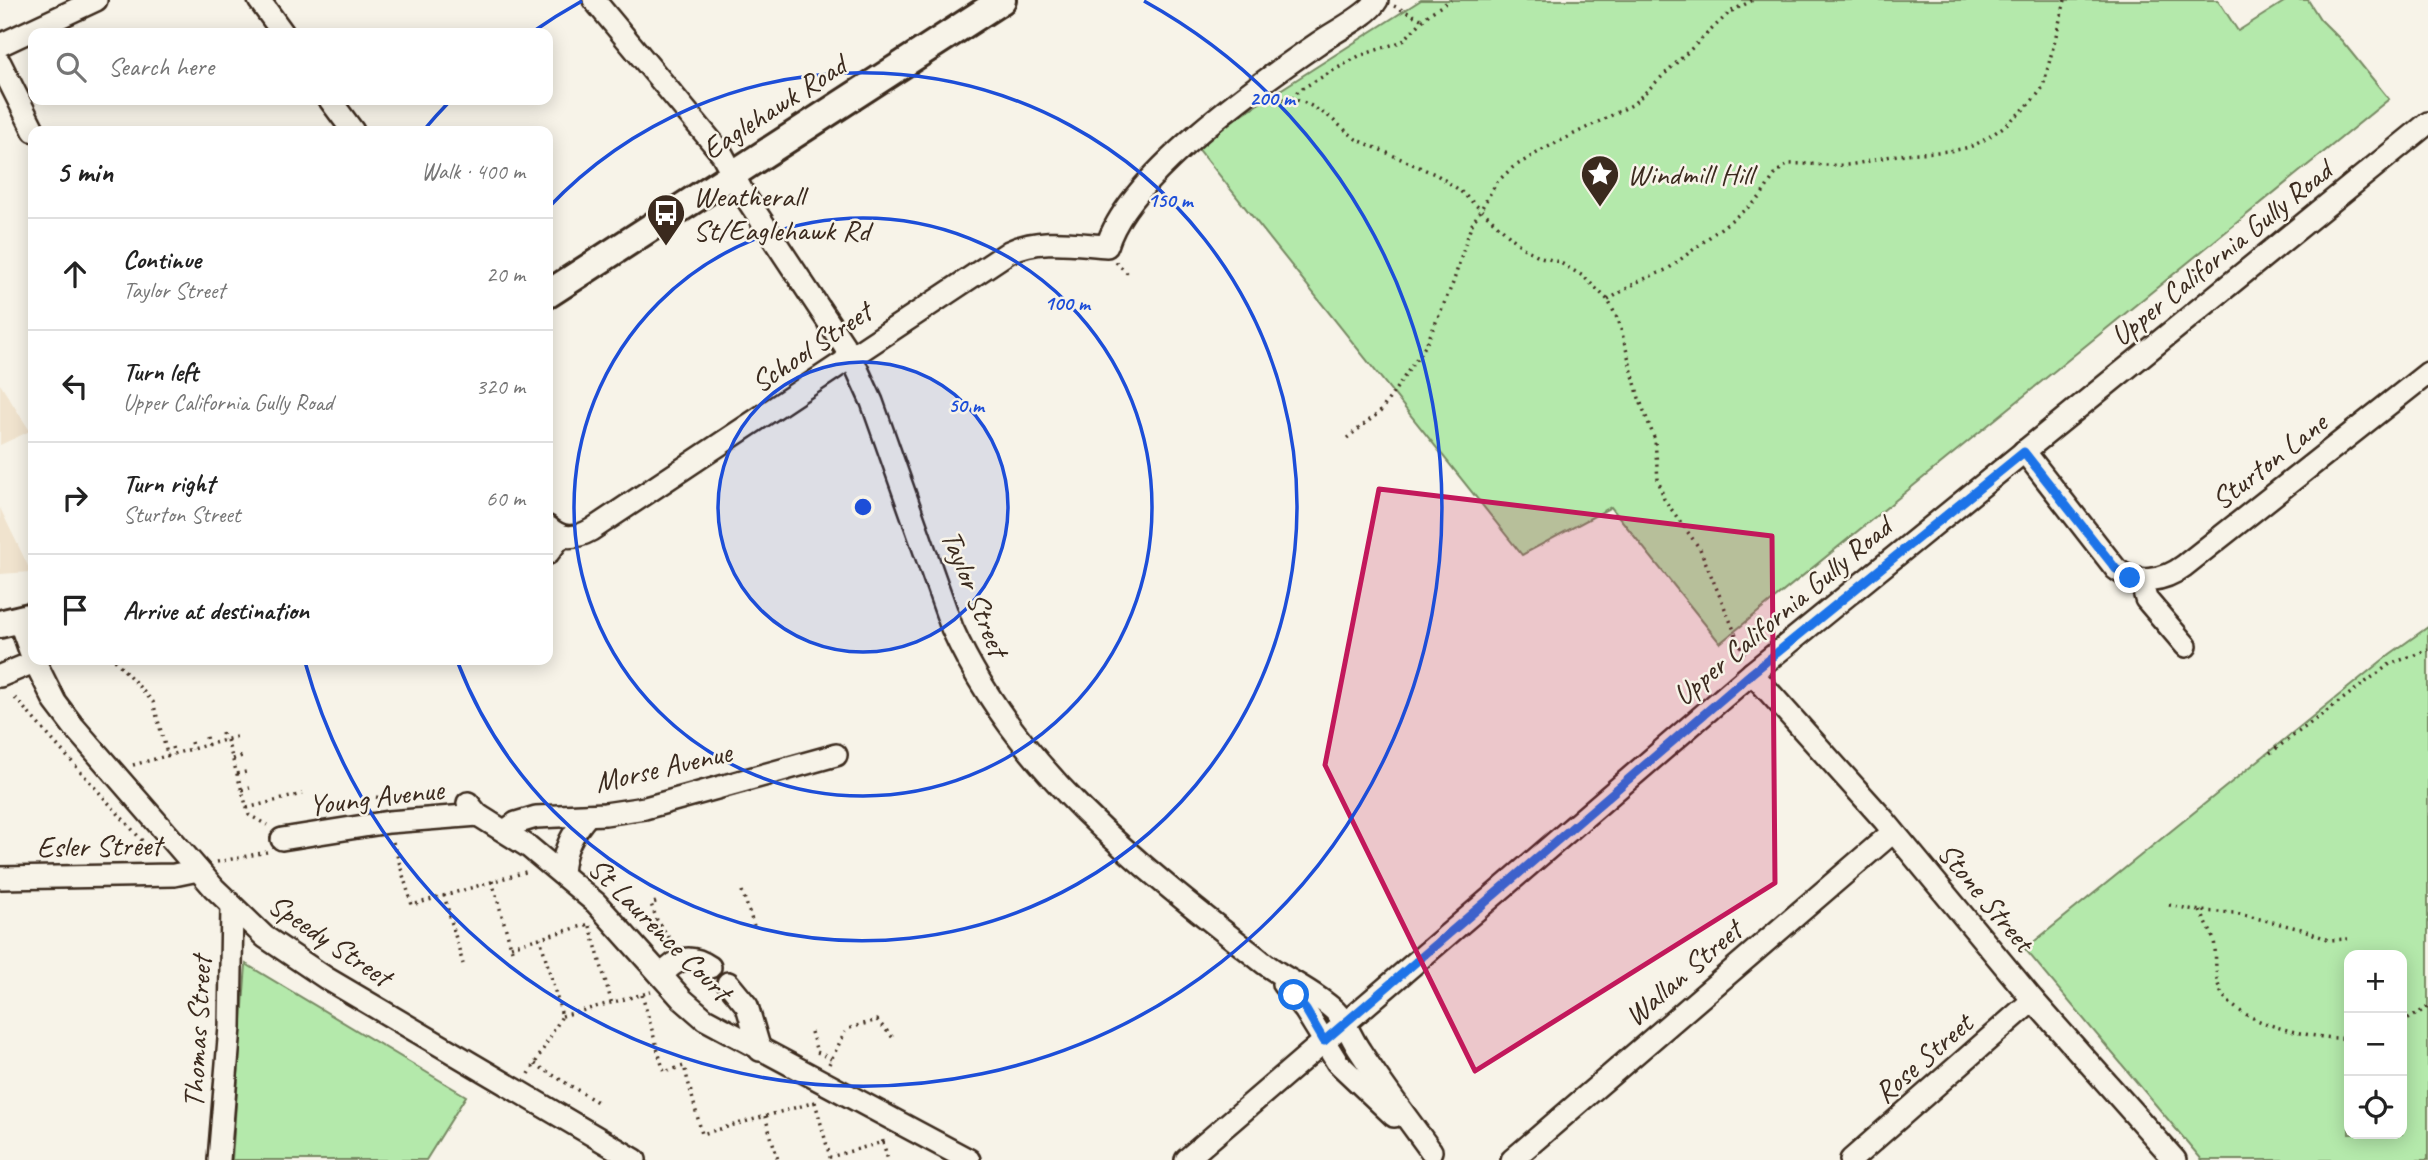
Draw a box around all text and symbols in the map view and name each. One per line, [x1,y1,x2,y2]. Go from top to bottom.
search box [28,28,553,105]
street label: Eaglehawk Road [695,44,857,168]
icon: search [52,48,90,86]
text: Search here [108,50,214,83]
text: 200 m [1249,85,1297,111]
street label: Upper California Gully Road [2103,149,2343,354]
text: 5 min [56,153,113,191]
place icon: Windmill Hill [1579,153,1621,208]
place label: Windmill Hill [1627,155,1758,193]
text: Walk · 400 m [421,157,525,186]
place label: Weatherall St/Eaglehawk Rd [693,177,874,249]
text: 150 m [1147,187,1195,213]
bus stop icon: Weatherall St/Eaglehawk Rd [645,192,687,247]
text: Continue [123,243,201,276]
icon: ahead [56,255,94,293]
text: 20 m [486,260,525,289]
text: Taylor Street [123,276,225,305]
text: 100 m [1044,290,1092,316]
street label: School Street [744,291,882,401]
text: Turn left [123,355,198,388]
icon: left [56,367,94,405]
text: 320 m [476,372,525,401]
text: Upper California Gully Road [123,388,333,417]
text: 50 m [948,392,986,418]
street label: Sturton Lane [2203,403,2336,518]
text: Turn right [123,467,214,500]
icon: right [56,479,94,517]
text: 60 m [486,484,525,513]
centre of rings [851,495,875,519]
text: Sturton Street [123,500,240,529]
street label: Upper California Gully Road [1665,506,1902,714]
street label: Taylor Street [933,524,1019,665]
route end [2114,562,2145,593]
icon: arrive [56,591,94,629]
text: Arrive at destination [123,594,309,627]
street label: Morse Avenue [591,732,737,801]
street label: Young Avenue [307,770,448,824]
street label: Esler Street [37,826,166,866]
street label: Stone Street [1929,835,2045,962]
street label: St Laurence Court [580,849,743,1012]
street label: Speedy Street [261,885,402,997]
street label: Wallan Street [1617,909,1752,1034]
map controls [2344,950,2407,1139]
button: + [2344,950,2407,1013]
street label: Thomas Street [174,951,220,1109]
route start [1278,979,1309,1010]
street label: Rose Street [1866,1003,1982,1111]
button: − [2344,1013,2407,1076]
button: locate [2344,1076,2407,1139]

